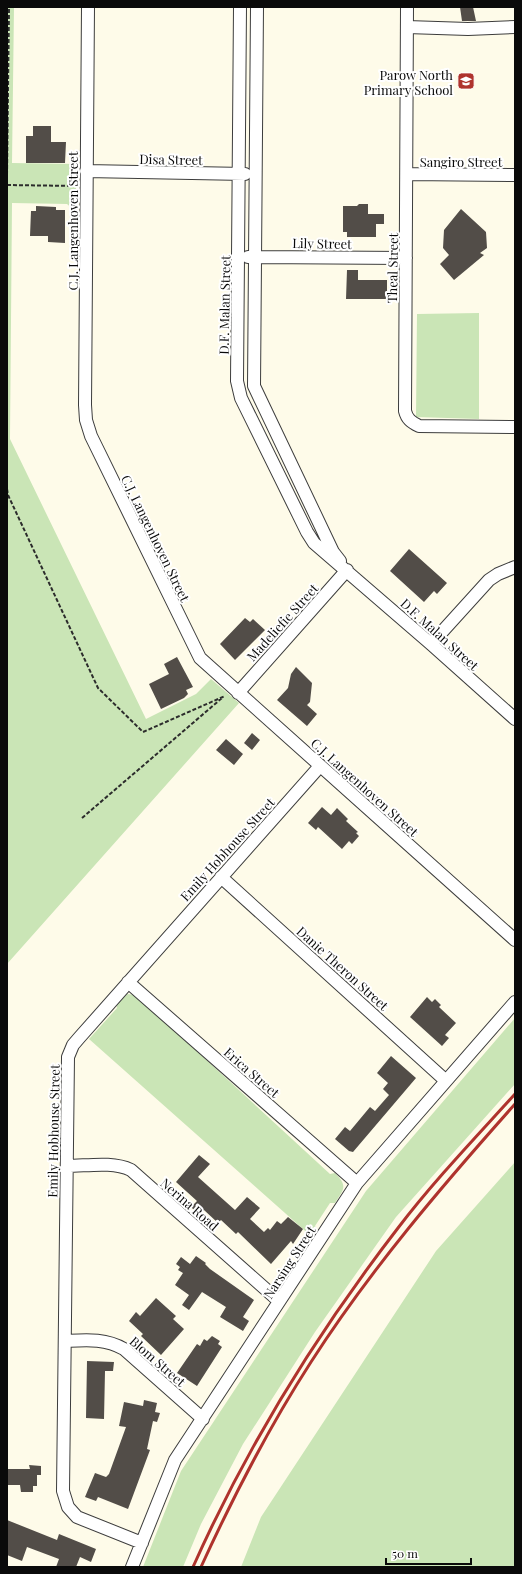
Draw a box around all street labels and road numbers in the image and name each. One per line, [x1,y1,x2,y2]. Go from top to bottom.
street label: Disa Street [139,150,203,168]
street label: C.J. Langenhoven Street [64,151,81,290]
street label: Sangiro Street [420,153,503,170]
street label: Theal Street [383,232,401,303]
street label: Lily Street [292,234,352,252]
street label: D.F. Malan Street [215,255,233,355]
street label: C.J. Langenhoven Street [118,472,194,605]
street label: Madeliefie Street [243,579,322,664]
street label: D.F. Malan Street [397,594,483,674]
street label: C.J. Langenhoven Street [308,734,423,840]
street label: Emily Hobhouse Street [176,794,278,904]
street label: Danie Theron Street [294,922,393,1014]
street label: Erica Street [221,1043,284,1101]
street label: Emily Hobhouse Street [43,1064,63,1198]
street label: Nerina Road [157,1174,223,1234]
street label: Narsing Street [259,1222,319,1302]
street label: Blom Street [127,1332,190,1390]

